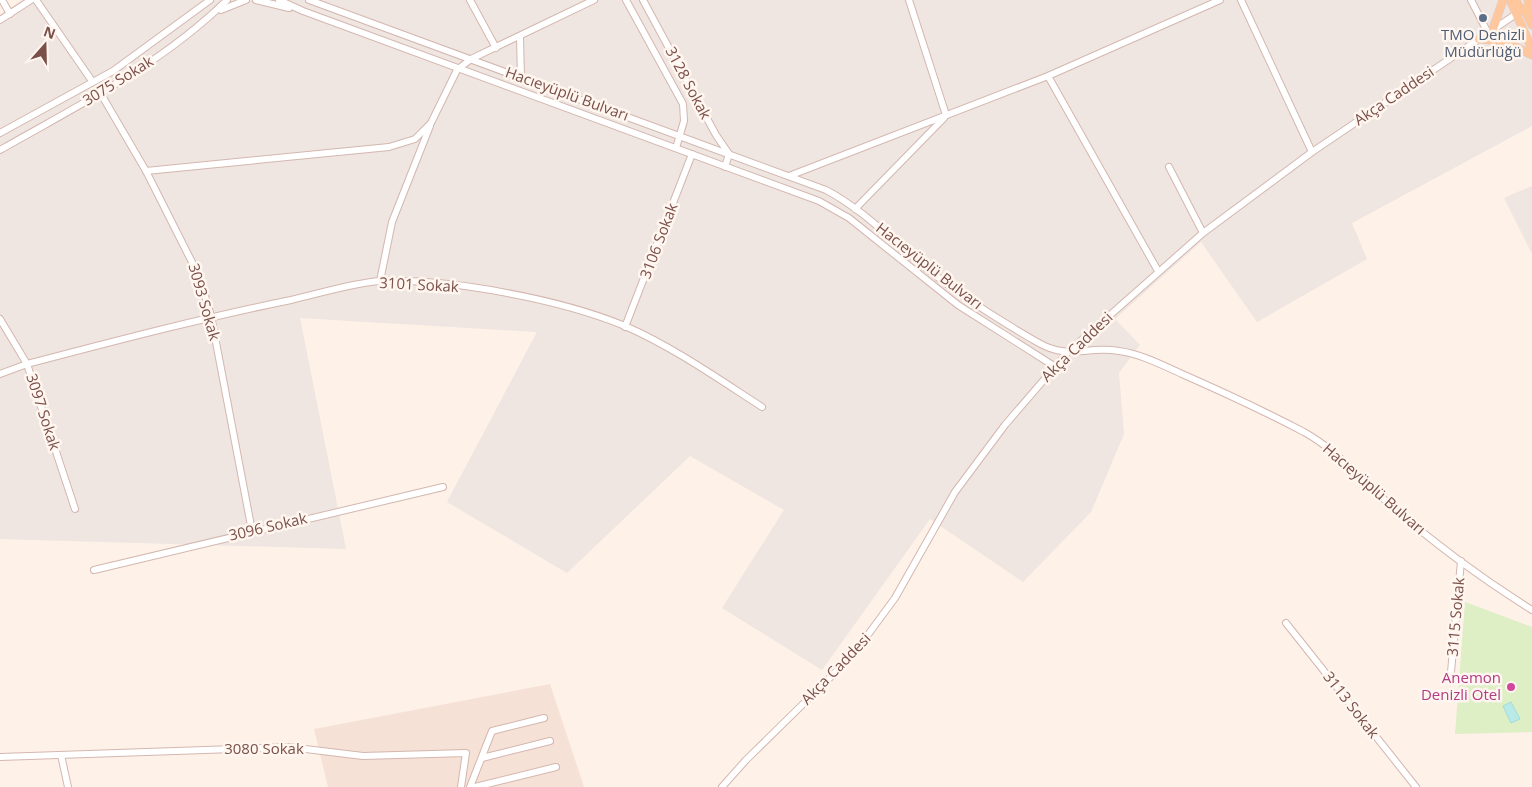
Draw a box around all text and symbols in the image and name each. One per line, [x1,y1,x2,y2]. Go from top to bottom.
marker: TMO Denizli Müdürlüğü [1477,12,1489,24]
north arrow [20,20,70,70]
text: N [41,21,58,43]
place label: TMO Denizli Müdürlüğü [1441,24,1525,61]
street label: 3128 Sokak [661,43,716,122]
street label: 3075 Sokak [78,51,157,110]
street label: Hacıeyüplü Bulvarı [503,61,632,125]
street label: Akça Caddesi [1350,61,1437,129]
street label: 3106 Sokak [634,200,682,281]
street label: Hacıeyüplü Bulvarı [872,217,987,313]
street label: 3093 Sokak [184,261,226,343]
street label: 3101 Sokak [379,272,459,296]
street label: Akça Caddesi [1036,307,1116,386]
street label: 3097 Sokak [22,371,66,453]
street label: Hacıeyüplü Bulvarı [1319,438,1430,538]
street label: 3096 Sokak [227,507,309,545]
street label: 3115 Sokak [1442,576,1468,657]
street label: Akça Caddesi [796,628,875,708]
street label: 3113 Sokak [1319,667,1384,742]
place label: Anemon Denizli Otel [1421,667,1501,704]
marker: Anemon Denizli Otel [1505,681,1517,693]
street label: 3080 Sokak [224,738,304,758]

